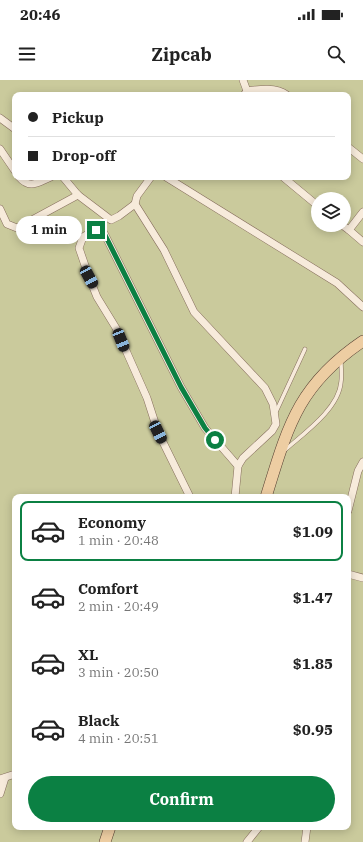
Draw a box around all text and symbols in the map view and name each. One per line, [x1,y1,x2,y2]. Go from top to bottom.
text: 20:46 [20,5,61,24]
icon: menu [16,43,38,65]
text: Zipcab [151,43,212,66]
icon: search [325,43,347,65]
text: Pickup [52,108,104,127]
text: Drop-off [52,146,116,165]
map controls [311,192,351,232]
button: layers [311,192,351,232]
callout: 1 min [16,216,82,244]
text: 1 min [31,221,67,238]
route end [87,221,105,239]
car [78,264,100,290]
car [111,327,131,353]
car [147,419,169,445]
route start [206,431,224,449]
icon: car [30,513,66,549]
text: Economy [78,513,146,532]
text: $1.09 [293,522,333,541]
text: 1 min · 20:48 [78,532,159,549]
icon: car [30,579,66,615]
text: Comfort [78,579,138,598]
text: $1.47 [293,588,333,607]
text: 2 min · 20:49 [78,598,159,615]
icon: car [30,645,66,681]
text: XL [78,645,98,664]
text: $1.85 [293,654,333,673]
text: 3 min · 20:50 [78,664,159,681]
icon: car [30,711,66,747]
text: Black [78,711,119,730]
text: $0.95 [293,720,333,739]
text: 4 min · 20:51 [78,730,159,747]
button: Confirm [28,776,335,822]

